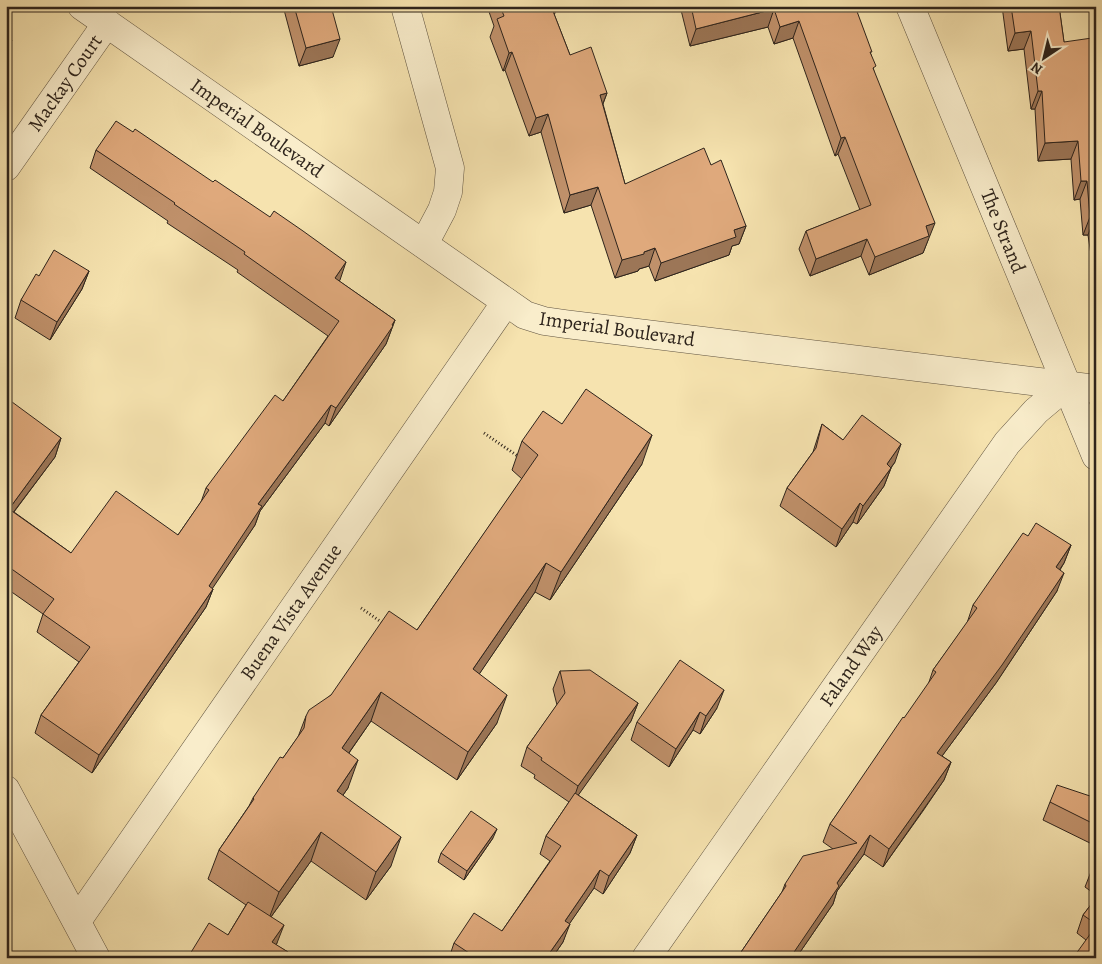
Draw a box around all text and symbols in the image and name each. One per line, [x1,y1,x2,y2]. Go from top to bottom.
street label: Mackay Court [22,29,109,137]
north arrow [1020,32,1070,82]
text: N [1027,58,1046,79]
street label: Imperial Boulevard [185,72,329,184]
street label: The Strand [974,185,1032,277]
street label: Imperial Boulevard [537,305,697,353]
street label: Buena Vista Avenue [234,538,348,685]
street label: Faland Way [813,619,889,712]

